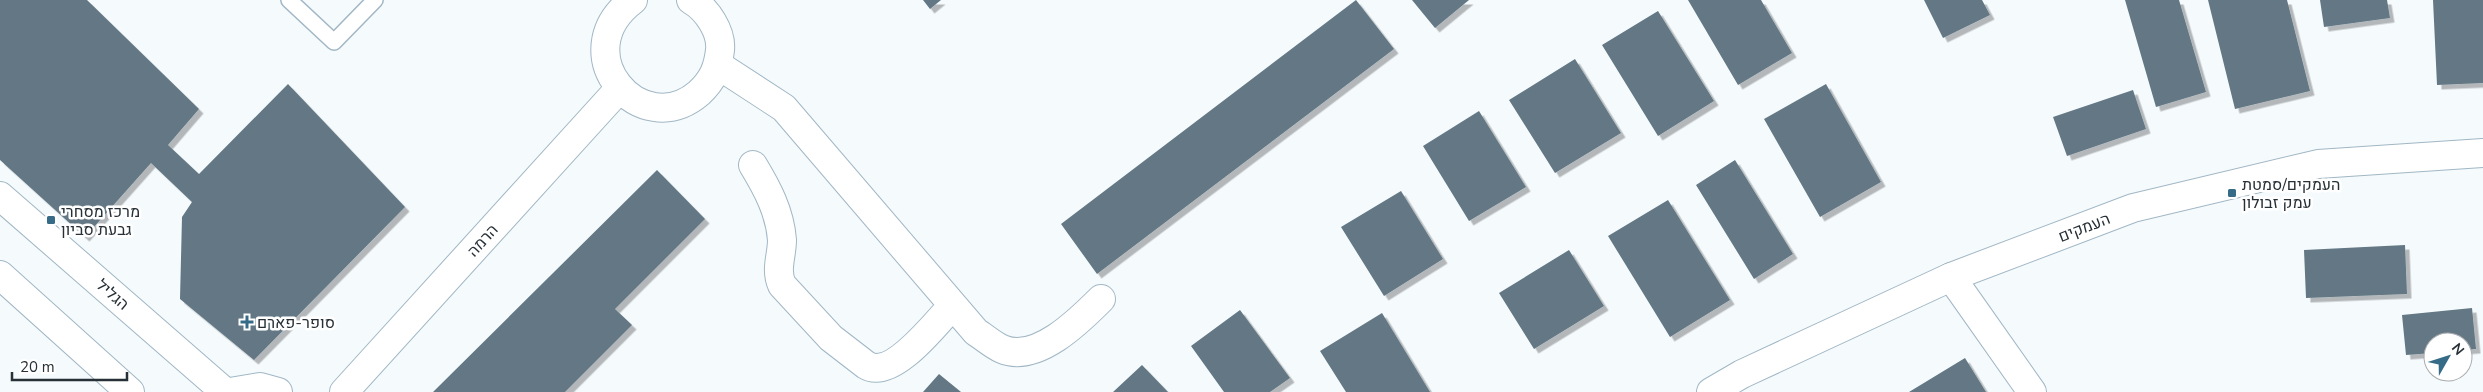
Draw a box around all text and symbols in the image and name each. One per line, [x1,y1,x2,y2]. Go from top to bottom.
place label: העמקים/סמטת עמק זבולון [2242,174,2340,214]
marker: העמקים/סמטת עמק זבולון [2226,187,2238,199]
place label: מרכז מסחרי גבעת סביון [61,201,140,241]
street label: העמקים [2055,208,2113,248]
marker: מרכז מסחרי גבעת סביון [45,214,57,226]
street label: הרמה [462,220,503,262]
street label: הגליל [91,274,133,315]
place label: סופר-פארם [257,312,335,334]
marker: סופר-פארם [241,316,253,328]
north arrow [2423,332,2473,382]
text: N [2447,339,2468,359]
scale bar [12,350,128,382]
text: 20 m [20,357,55,377]

